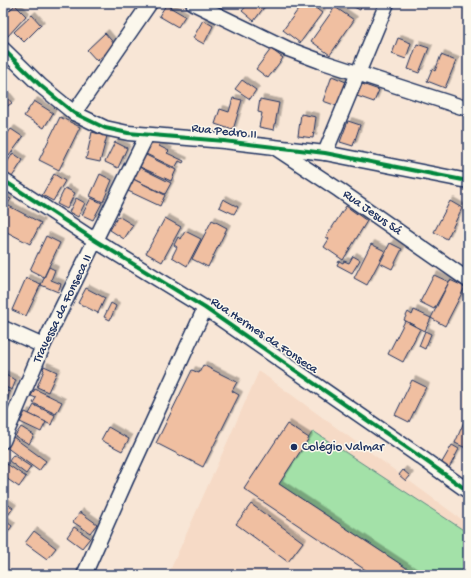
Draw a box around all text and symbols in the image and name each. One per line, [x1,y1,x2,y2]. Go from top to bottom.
street label: Rua Pedro II [191,121,257,143]
street label: Rua Jesus Sá [340,187,405,239]
street label: Travessa da Fonseca II [30,252,96,367]
street label: Rua Hermes da Fonseca [207,294,321,378]
place label: Colégio Valmar [302,440,385,455]
marker: Colégio Valmar [289,442,299,452]

